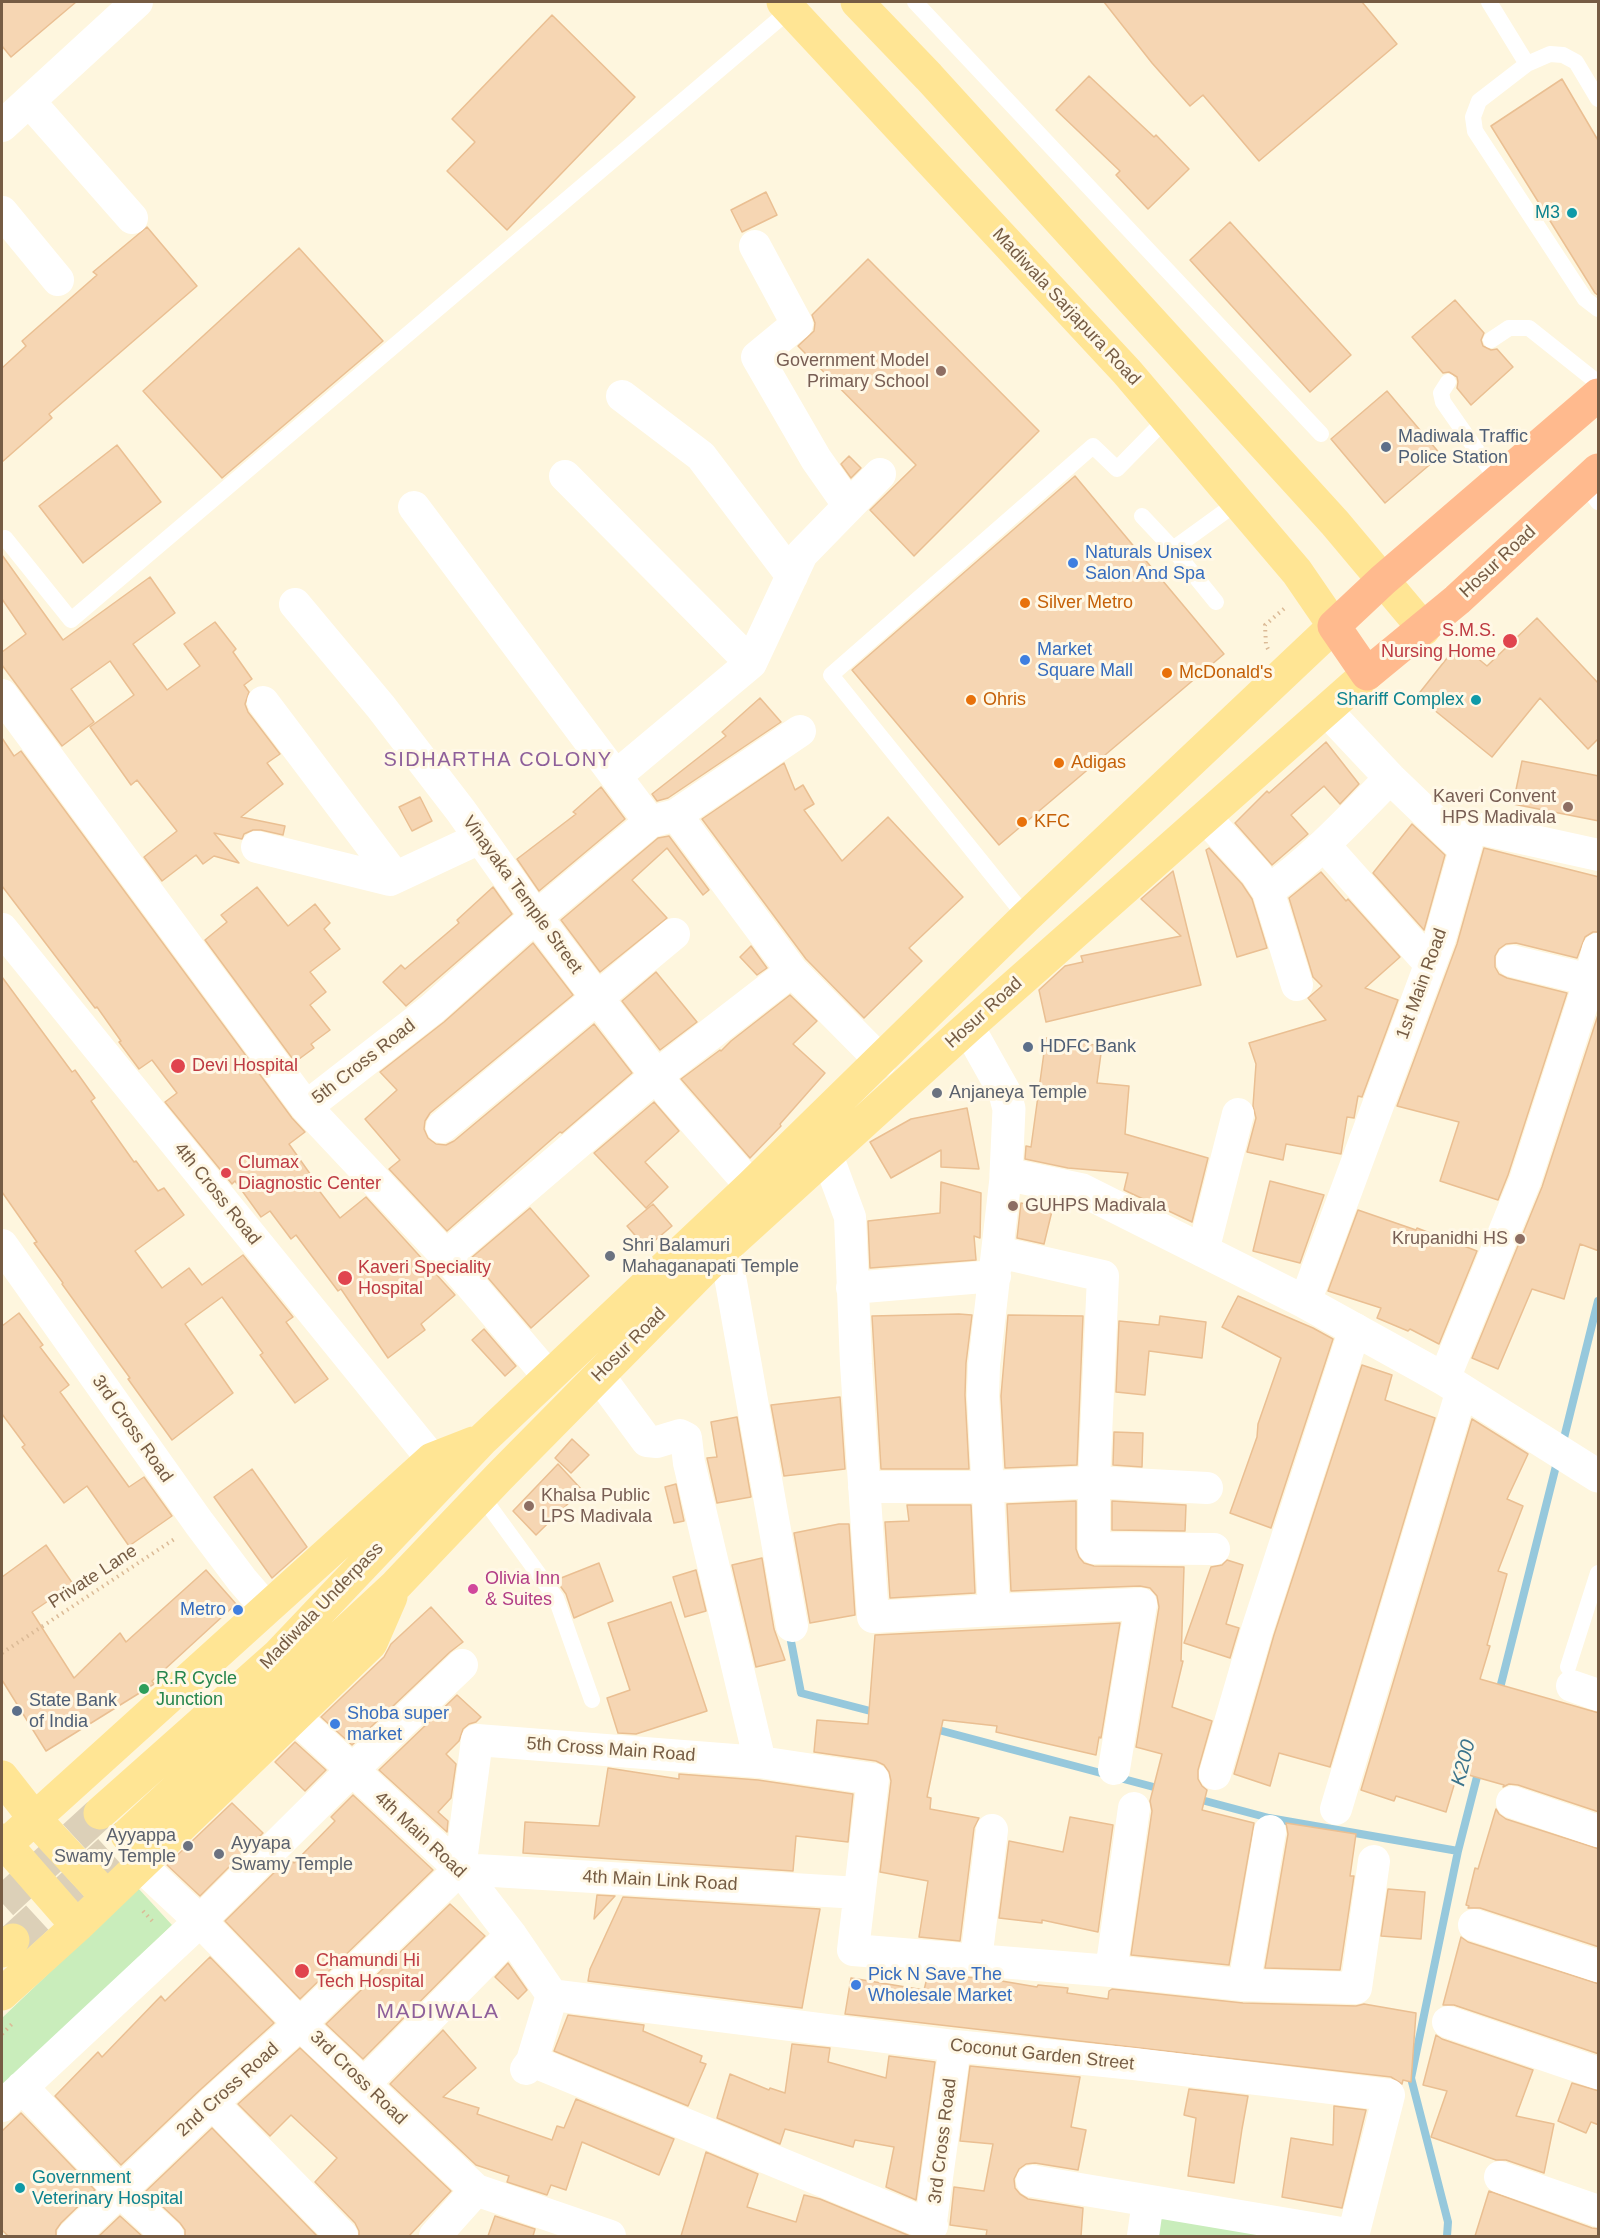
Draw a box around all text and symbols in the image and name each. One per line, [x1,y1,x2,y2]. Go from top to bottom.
place label: M3 [1535,202,1560,224]
marker: M3 [1565,206,1579,220]
street label: Madiwala Sarjapura Road [987,224,1145,390]
place label: Government Model Primary School [776,350,929,392]
marker: Government Model Primary School [934,364,948,378]
place label: Madiwala Traffic Police Station [1398,426,1528,468]
marker: Madiwala Traffic Police Station [1379,440,1393,454]
street label: Hosur Road [1456,521,1540,603]
place label: Naturals Unisex Salon And Spa [1085,542,1212,584]
marker: Naturals Unisex Salon And Spa [1066,556,1080,570]
place label: Silver Metro [1037,592,1133,614]
marker: Silver Metro [1018,596,1032,610]
place label: S.M.S. Nursing Home [1381,620,1496,662]
marker: S.M.S. Nursing Home [1501,632,1519,650]
place label: Market Square Mall [1037,639,1133,682]
marker: Market Square Mall [1018,653,1032,667]
place label: McDonald's [1179,662,1272,684]
marker: McDonald's [1160,666,1174,680]
place label: Ohris [983,689,1026,711]
place label: Shariff Complex [1336,689,1464,711]
marker: Ohris [964,693,978,707]
marker: Shariff Complex [1469,693,1483,707]
district label: SIDHARTHA COLONY [383,748,613,772]
place label: Adigas [1071,752,1126,774]
marker: Adigas [1052,756,1066,770]
place label: Kaveri Convent HPS Madivala [1433,786,1556,828]
marker: Kaveri Convent HPS Madivala [1561,800,1575,814]
place label: KFC [1034,811,1070,833]
street label: Vinayaka Temple Street [457,812,587,978]
marker: KFC [1015,815,1029,829]
street label: 1st Main Road [1392,926,1452,1042]
street label: Hosur Road [941,973,1027,1053]
street label: 5th Cross Road [308,1015,420,1109]
place label: HDFC Bank [1040,1036,1136,1058]
marker: HDFC Bank [1021,1040,1035,1054]
place label: Devi Hospital [192,1055,298,1077]
marker: Devi Hospital [169,1057,187,1075]
place label: Anjaneya Temple [949,1082,1087,1104]
marker: Anjaneya Temple [930,1086,944,1100]
street label: 4th Cross Road [169,1139,265,1249]
place label: Clumax Diagnostic Center [238,1152,381,1194]
marker: Clumax Diagnostic Center [219,1166,233,1180]
place label: GUHPS Madivala [1025,1195,1166,1217]
marker: GUHPS Madivala [1006,1199,1020,1213]
place label: Krupanidhi HS [1392,1228,1508,1250]
marker: Krupanidhi HS [1513,1232,1527,1246]
place label: Shri Balamuri Mahaganapati Temple [622,1235,799,1278]
marker: Shri Balamuri Mahaganapati Temple [603,1249,617,1263]
place label: Kaveri Speciality Hospital [358,1257,491,1300]
marker: Kaveri Speciality Hospital [336,1269,354,1287]
street label: Hosur Road [587,1303,671,1387]
street label: 3rd Cross Road [87,1371,177,1487]
place label: Khalsa Public LPS Madivala [541,1485,652,1528]
marker: Khalsa Public LPS Madivala [522,1499,536,1513]
street label: Madiwala Underpass [256,1538,388,1674]
street label: Private Lane [45,1540,141,1614]
place label: Olivia Inn & Suites [485,1568,560,1610]
marker: Olivia Inn & Suites [466,1582,480,1596]
place label: Metro [180,1599,226,1621]
marker: Metro [231,1603,245,1617]
place label: R.R Cycle Junction [156,1668,237,1710]
marker: R.R Cycle Junction [137,1682,151,1696]
place label: State Bank of India [29,1690,117,1732]
place label: Shoba super market [347,1703,449,1746]
marker: State Bank of India [10,1704,24,1718]
marker: Shoba super market [328,1717,342,1731]
street label: 5th Cross Main Road [526,1733,696,1767]
water label: K200 [1447,1737,1481,1789]
street label: 4th Main Road [370,1787,470,1883]
place label: Ayyappa Swamy Temple [54,1825,176,1868]
place label: Ayyapa Swamy Temple [231,1833,353,1876]
marker: Ayyappa Swamy Temple [181,1839,195,1853]
marker: Ayyapa Swamy Temple [212,1847,226,1861]
street label: 4th Main Link Road [582,1866,738,1896]
place label: Chamundi Hi Tech Hospital [316,1950,424,1992]
marker: Chamundi Hi Tech Hospital [293,1962,311,1980]
place label: Pick N Save The Wholesale Market [868,1964,1012,2006]
marker: Pick N Save The Wholesale Market [849,1978,863,1992]
district label: MADIWALA [376,1999,500,2025]
street label: 3rd Cross Road [305,2026,411,2130]
street label: Coconut Garden Street [949,2035,1135,2075]
street label: 2nd Cross Road [172,2038,284,2142]
street label: 3rd Cross Road [925,2077,961,2205]
place label: Government Veterinary Hospital [32,2167,183,2210]
marker: Government Veterinary Hospital [13,2181,27,2195]

